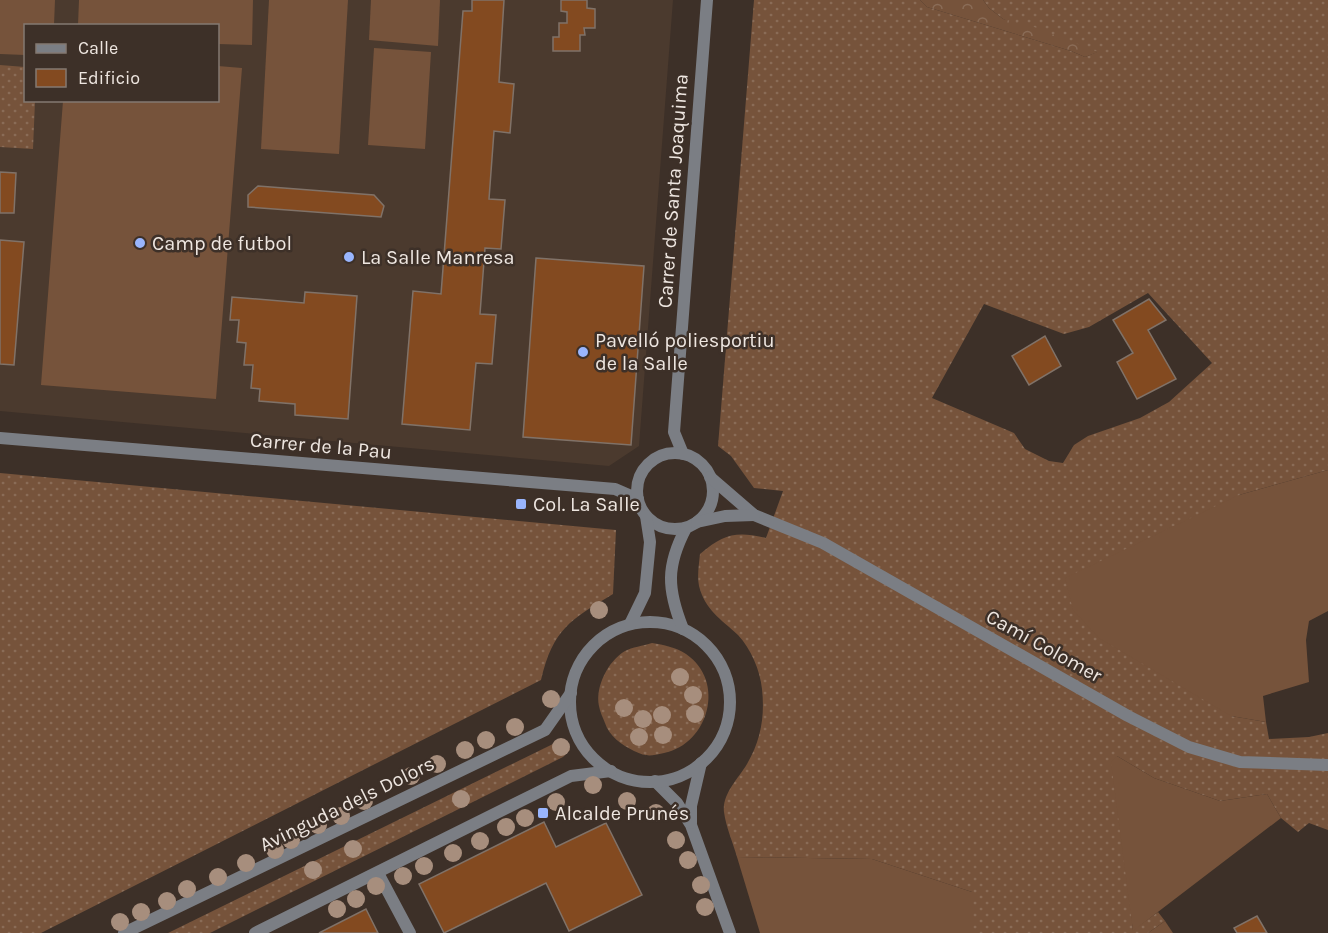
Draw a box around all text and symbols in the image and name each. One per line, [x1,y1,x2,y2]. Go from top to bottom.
legend [24,24,219,102]
text: Calle [78,37,118,59]
text: Edificio [78,67,140,89]
street label: Carrer de Santa Joaquima [653,73,693,309]
place label: Camp de futbol [152,232,292,255]
marker: Camp de futbol [133,236,147,250]
place label: La Salle Manresa [361,246,514,269]
marker: La Salle Manresa [342,250,356,264]
place label: Pavelló poliesportiu de la Salle [595,329,775,375]
marker: Pavelló poliesportiu de la Salle [576,345,590,359]
street label: Carrer de la Pau [249,428,393,464]
place label: Col. La Salle [533,493,640,516]
marker: Col. La Salle [514,497,528,511]
street label: Camí Colomer [982,605,1106,688]
street label: Avinguda dels Dolors [256,752,438,856]
place label: Alcalde Prunés [555,802,689,825]
marker: Alcalde Prunés [536,806,550,820]

